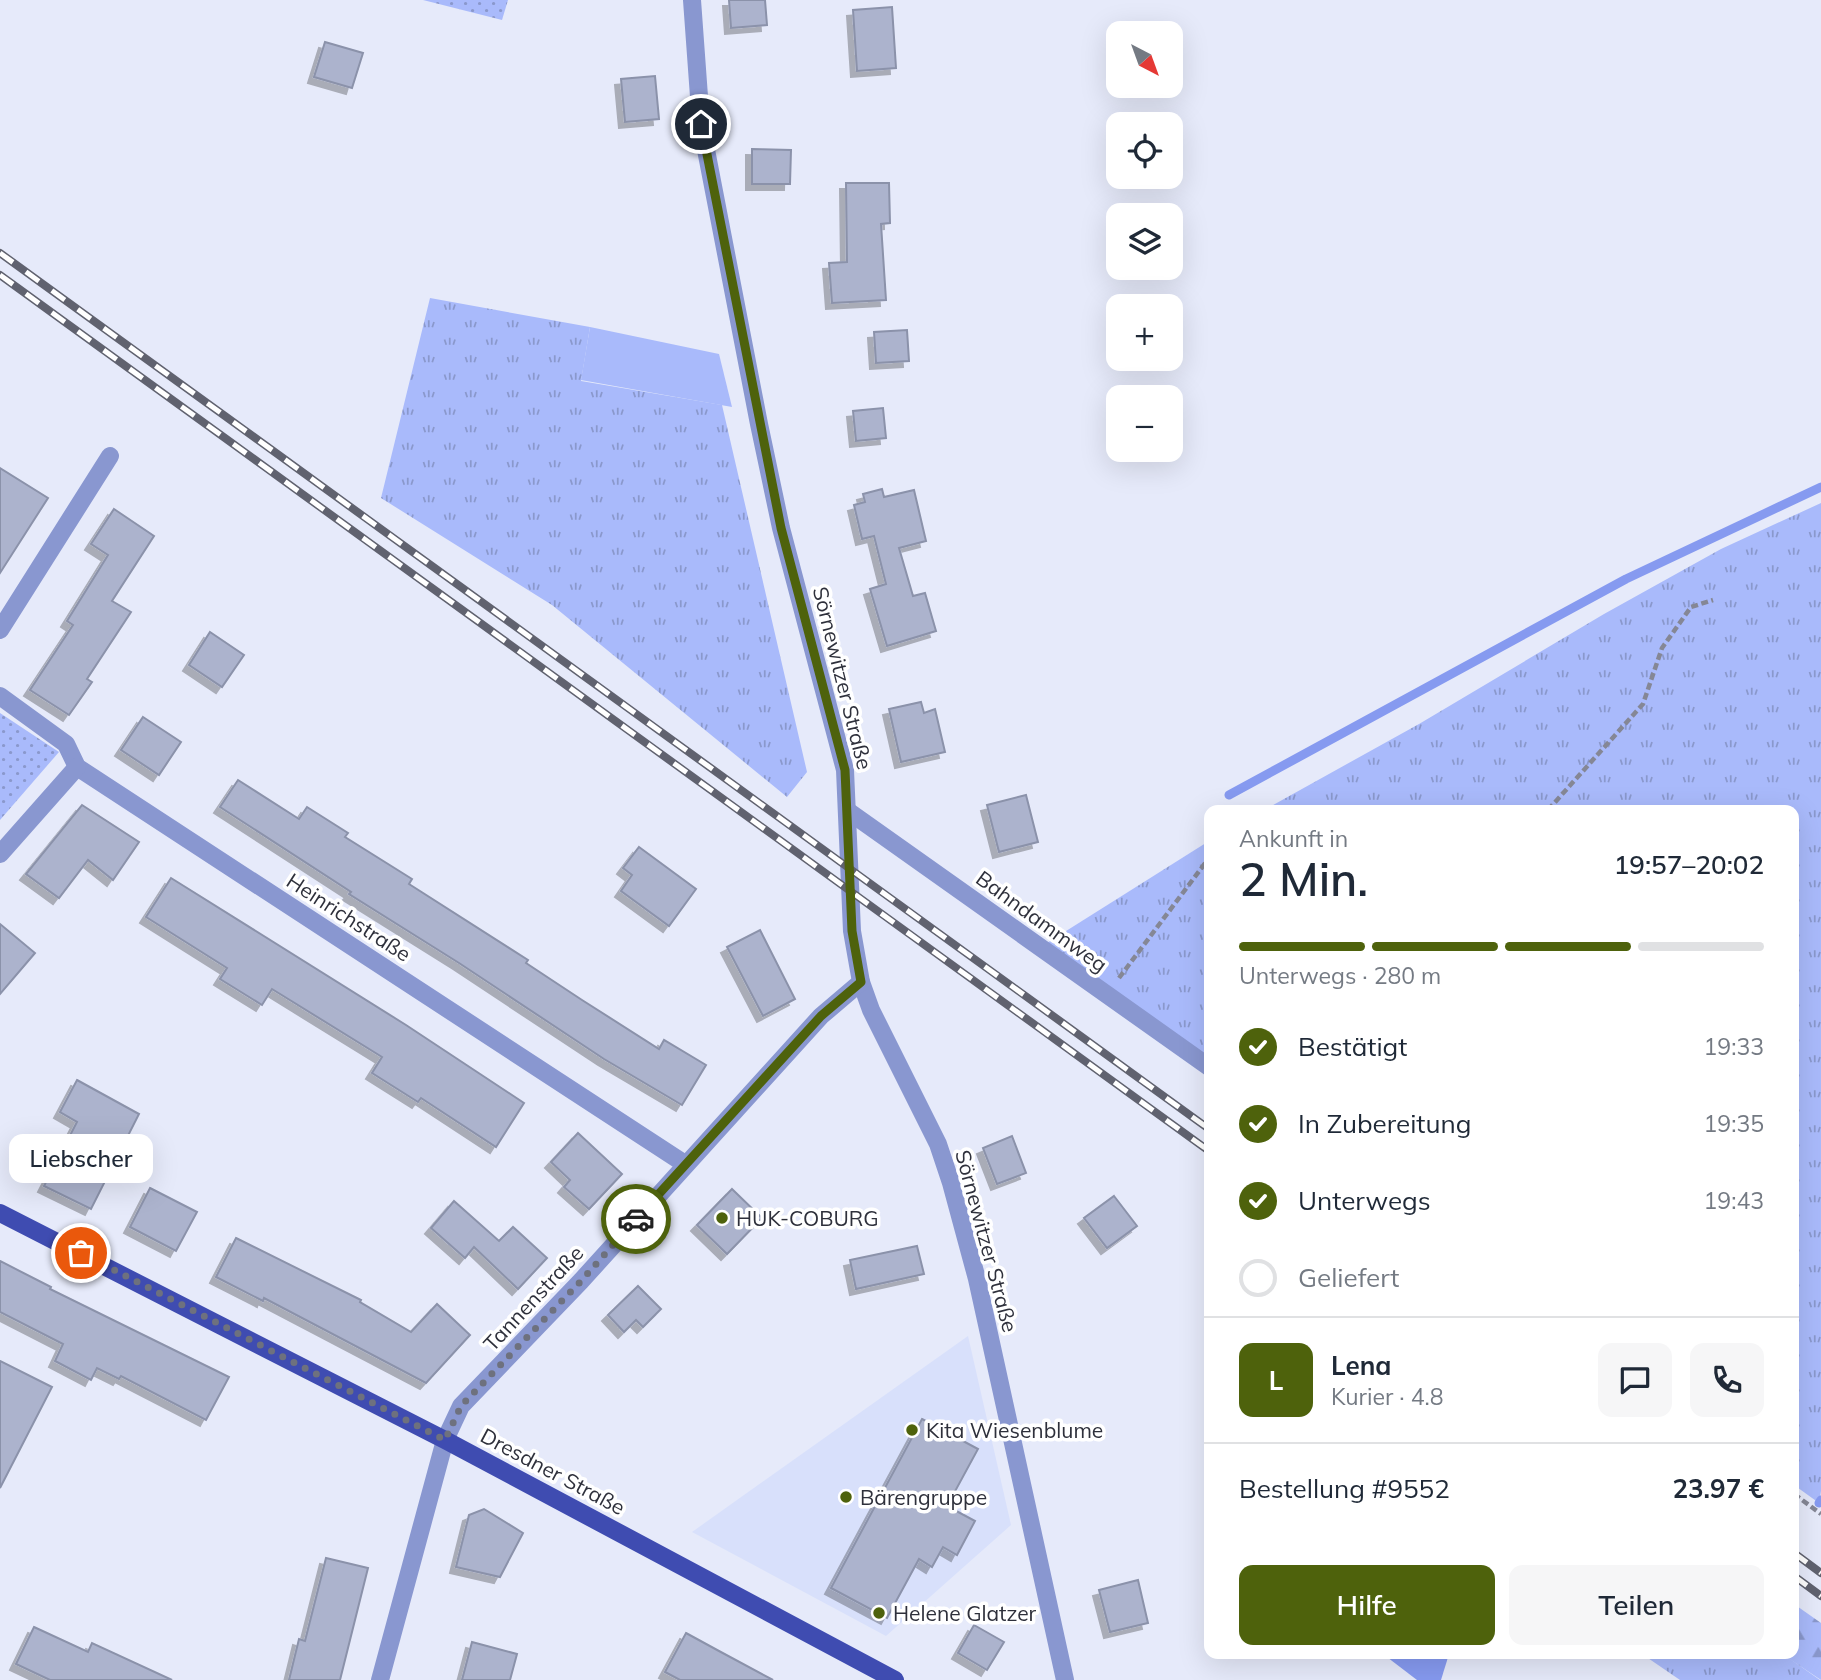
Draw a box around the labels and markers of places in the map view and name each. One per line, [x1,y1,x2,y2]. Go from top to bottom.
pin [671,94,731,154]
callout: Liebscher [9,1134,153,1183]
place label: HUK-COBURG [736,1205,879,1231]
marker: HUK-COBURG [714,1210,730,1226]
pin [51,1223,111,1283]
place label: Kita Wiesenblume [926,1417,1103,1443]
marker: Kita Wiesenblume [904,1422,920,1438]
place label: Bärengruppe [860,1484,987,1510]
marker: Bärengruppe [838,1489,854,1505]
place label: Helene Glatzer [893,1600,1037,1626]
marker: Helene Glatzer [871,1605,887,1621]

